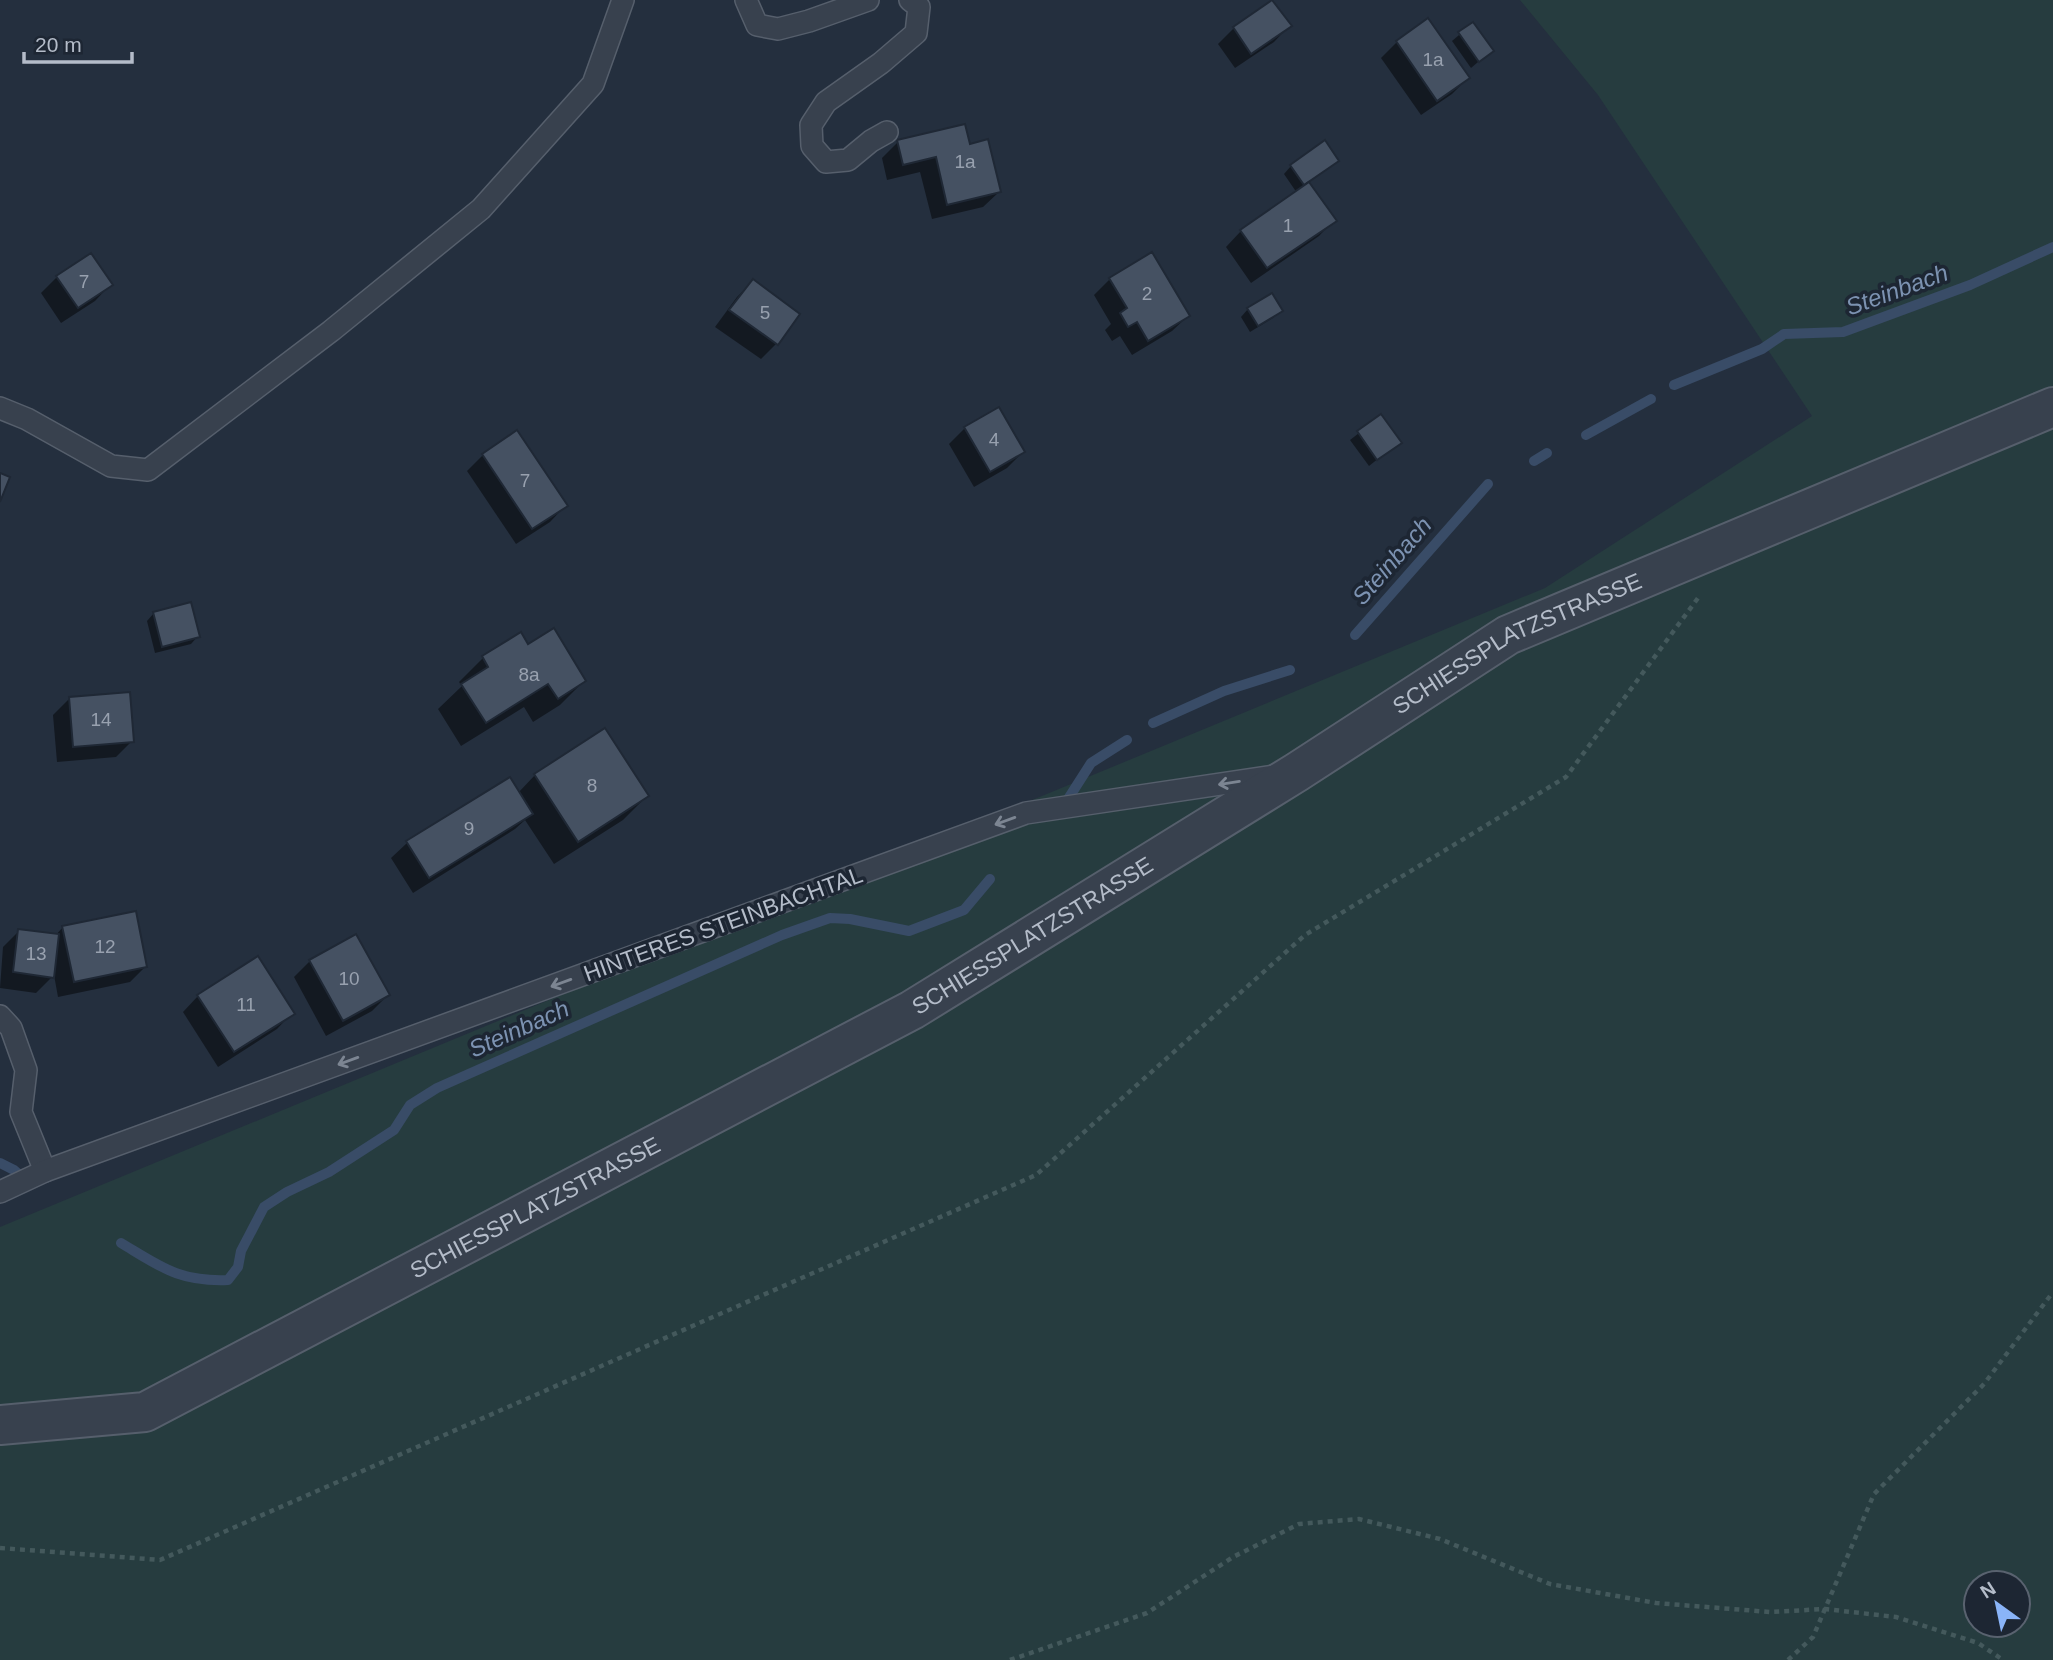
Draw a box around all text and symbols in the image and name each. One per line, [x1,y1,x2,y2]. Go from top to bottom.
scale bar [24,21,133,65]
text: 20 m [35,33,82,56]
house number: 1a [1422,49,1444,70]
house number: 1a [954,151,976,172]
house number: 1 [1283,215,1293,236]
water label: Steinbach [1842,259,1952,320]
house number: 7 [79,271,89,292]
house number: 2 [1142,283,1152,304]
house number: 5 [760,302,770,323]
house number: 4 [989,429,1000,450]
house number: 7 [520,470,530,491]
water label: Steinbach [1346,512,1437,610]
street label: SCHIESSPLATZSTRASSE [1388,568,1645,719]
house number: 8a [518,664,540,685]
house number: 14 [90,709,112,730]
house number: 8 [587,775,597,796]
one-way arrow [1218,776,1241,789]
one-way arrow [995,815,1017,828]
house number: 9 [464,818,474,839]
street label: SCHIESSPLATZSTRASSE [907,851,1158,1020]
street label: HINTERES STEINBACHTAL [580,861,866,987]
house number: 12 [94,936,116,957]
house number: 13 [25,943,47,964]
house number: 10 [338,968,360,989]
one-way arrow [551,978,573,990]
house number: 11 [236,994,256,1015]
water label: Steinbach [465,995,573,1063]
one-way arrow [337,1056,359,1068]
street label: SCHIESSPLATZSTRASSE [406,1131,664,1284]
north arrow [1962,1569,2032,1639]
text: N [1977,1578,1999,1603]

